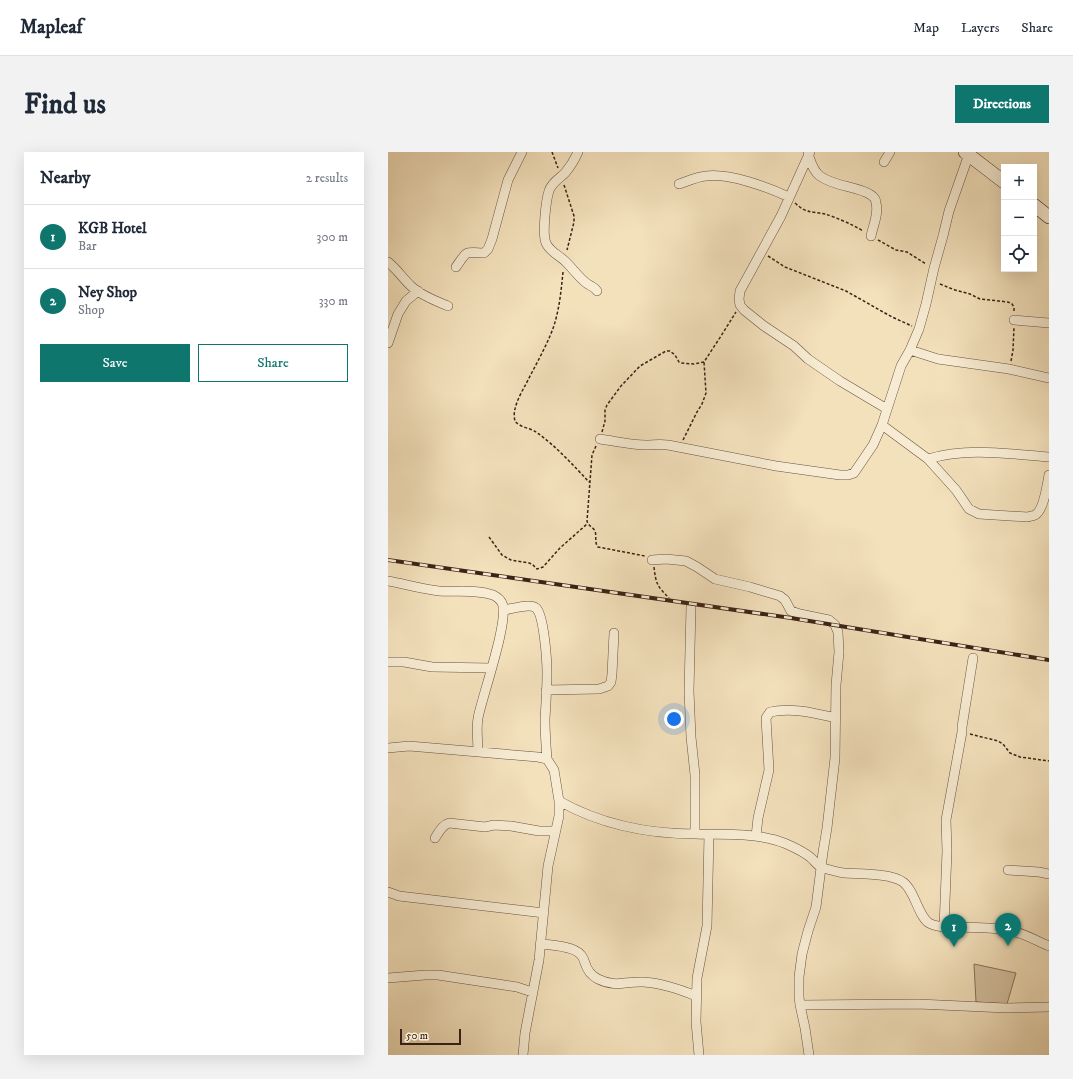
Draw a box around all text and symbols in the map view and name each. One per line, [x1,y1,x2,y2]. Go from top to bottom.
text: Mapleaf [20,16,83,39]
text: Map [913,19,939,37]
text: Layers [961,19,999,37]
text: Share [1021,19,1053,37]
button: Directions [955,85,1049,123]
text: Find us [24,87,106,122]
map controls [1001,164,1037,272]
button: + [1001,164,1037,200]
text: Nearby [40,167,90,189]
text: 2 results [306,170,348,186]
button: − [1001,200,1037,236]
text: KGB Hotel [78,219,147,238]
text: 1 [51,229,55,245]
text: 300 m [317,229,348,245]
button: locate [1001,236,1037,272]
text: Bar [78,238,97,254]
text: Ney Shop [78,283,137,302]
text: 2 [50,293,56,309]
text: 330 m [319,293,348,309]
text: Shop [78,302,104,318]
button: Save [40,344,190,382]
button: Share [198,344,348,382]
your location [664,709,684,729]
pin: 2 [995,913,1021,946]
pin: 1 [941,914,967,947]
scale bar [400,1027,461,1046]
text: 50 m [406,1029,428,1043]

